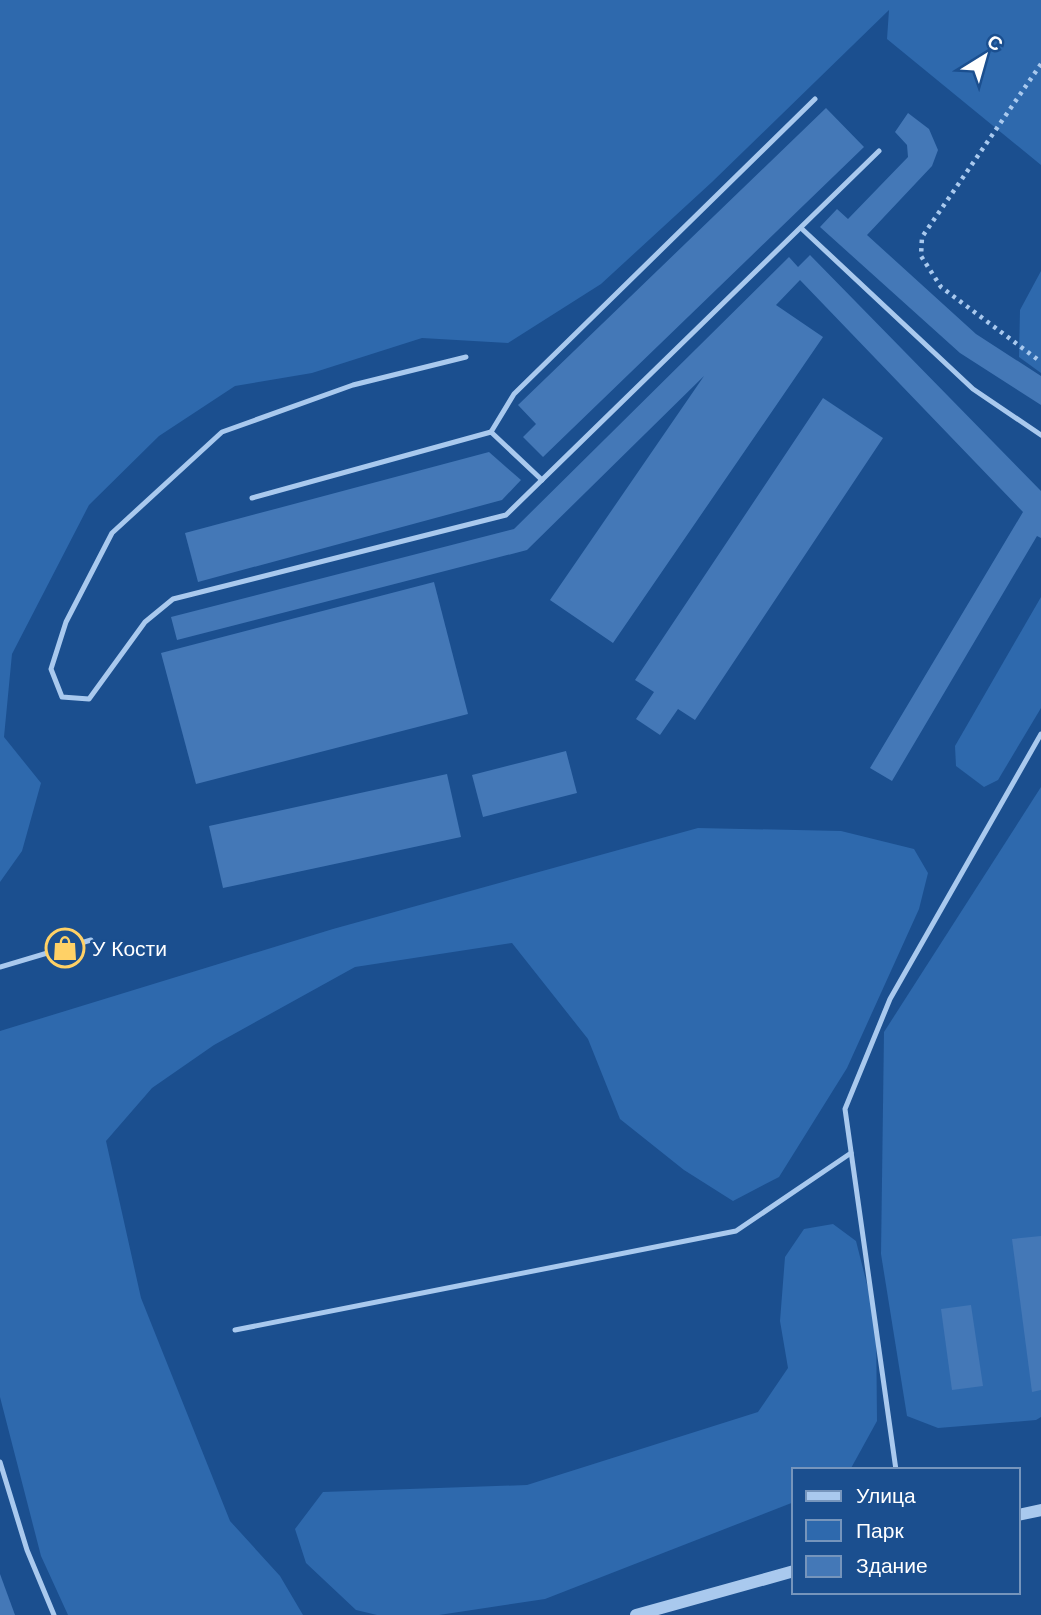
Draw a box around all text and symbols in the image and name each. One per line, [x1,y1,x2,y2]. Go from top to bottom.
north arrow [950,21,1020,91]
text: С [983,30,1007,56]
shop icon: У Кости [44,927,86,969]
place label: У Кости [92,937,167,960]
legend [792,1468,1020,1594]
text: Улица [856,1484,916,1507]
text: Парк [856,1519,904,1542]
text: Здание [856,1554,928,1577]

